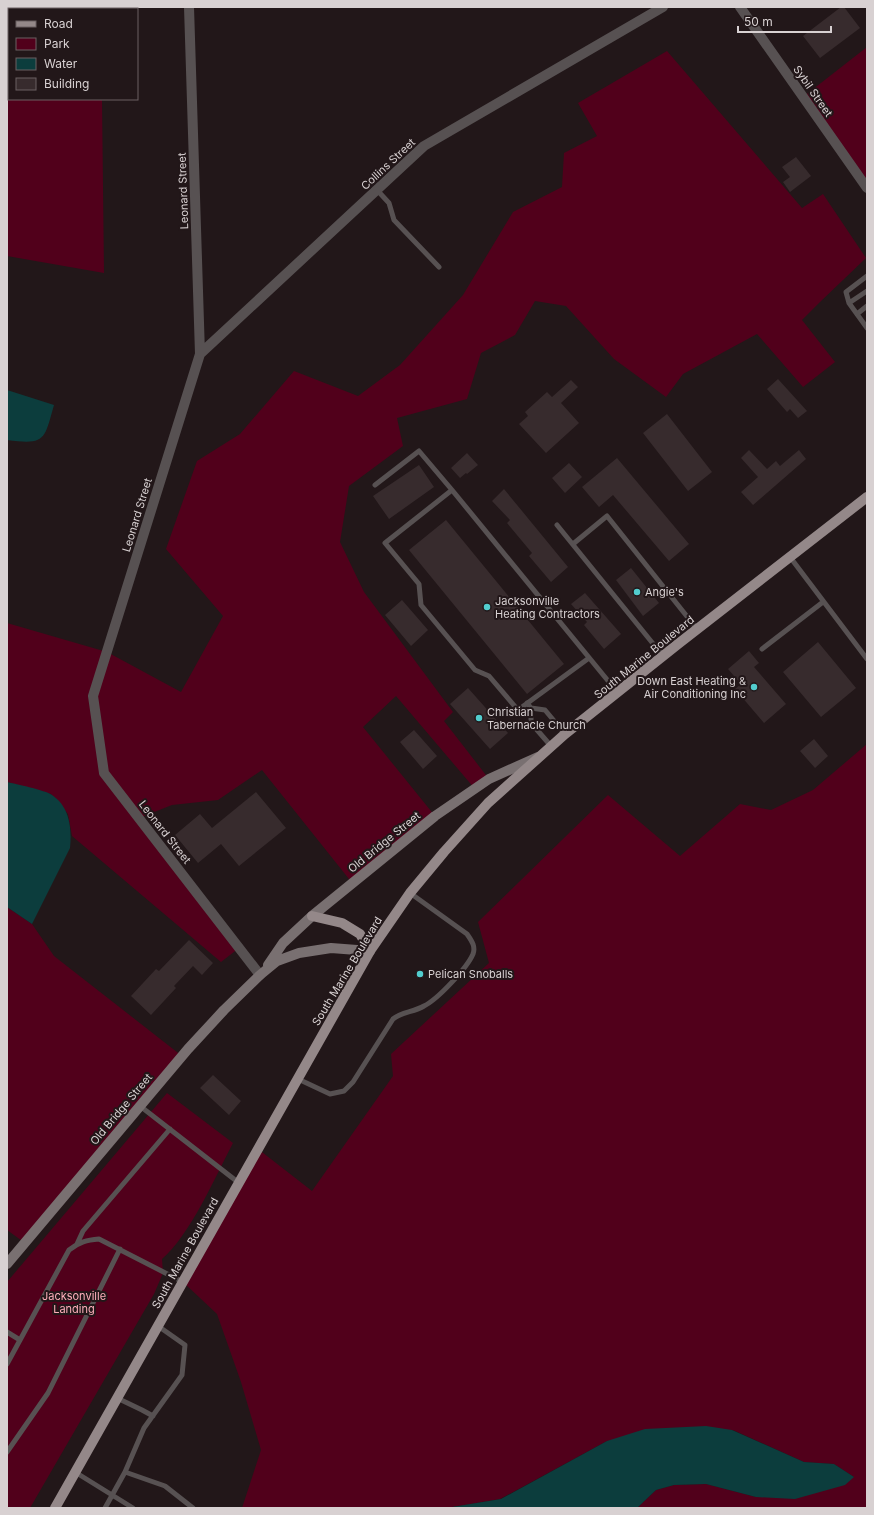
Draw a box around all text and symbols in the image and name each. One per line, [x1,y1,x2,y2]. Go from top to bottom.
legend [8,8,138,100]
scale bar [738,8,831,34]
text: 50 m [744,14,773,29]
text: Road [44,16,73,31]
text: Park [44,36,70,51]
text: Water [44,56,78,71]
street label: Sybil Street [790,63,836,120]
text: Building [44,76,89,91]
street label: Collins Street [358,135,418,193]
street label: Leonard Street [175,152,191,230]
street label: Leonard Street [119,476,155,554]
place label: Angie's [645,585,684,599]
marker: Angie's [632,587,642,597]
place label: Jacksonville Heating Contractors [495,594,600,621]
marker: Jacksonville Heating Contractors [482,602,492,612]
street label: South Marine Boulevard [591,612,697,702]
place label: Down East Heating & Air Conditioning Inc [637,674,746,701]
marker: Down East Heating & Air Conditioning Inc [749,682,759,692]
place label: Christian Tabernacle Church [487,705,586,732]
marker: Christian Tabernacle Church [474,713,484,723]
street label: Leonard Street [136,797,194,867]
street label: Old Bridge Street [345,808,423,875]
street label: South Marine Boulevard [309,914,385,1028]
place label: Pelican Snoballs [428,967,513,981]
marker: Pelican Snoballs [415,969,425,979]
street label: Old Bridge Street [87,1070,155,1148]
street label: South Marine Boulevard [149,1195,221,1311]
park label: Jacksonville Landing [42,1289,106,1316]

